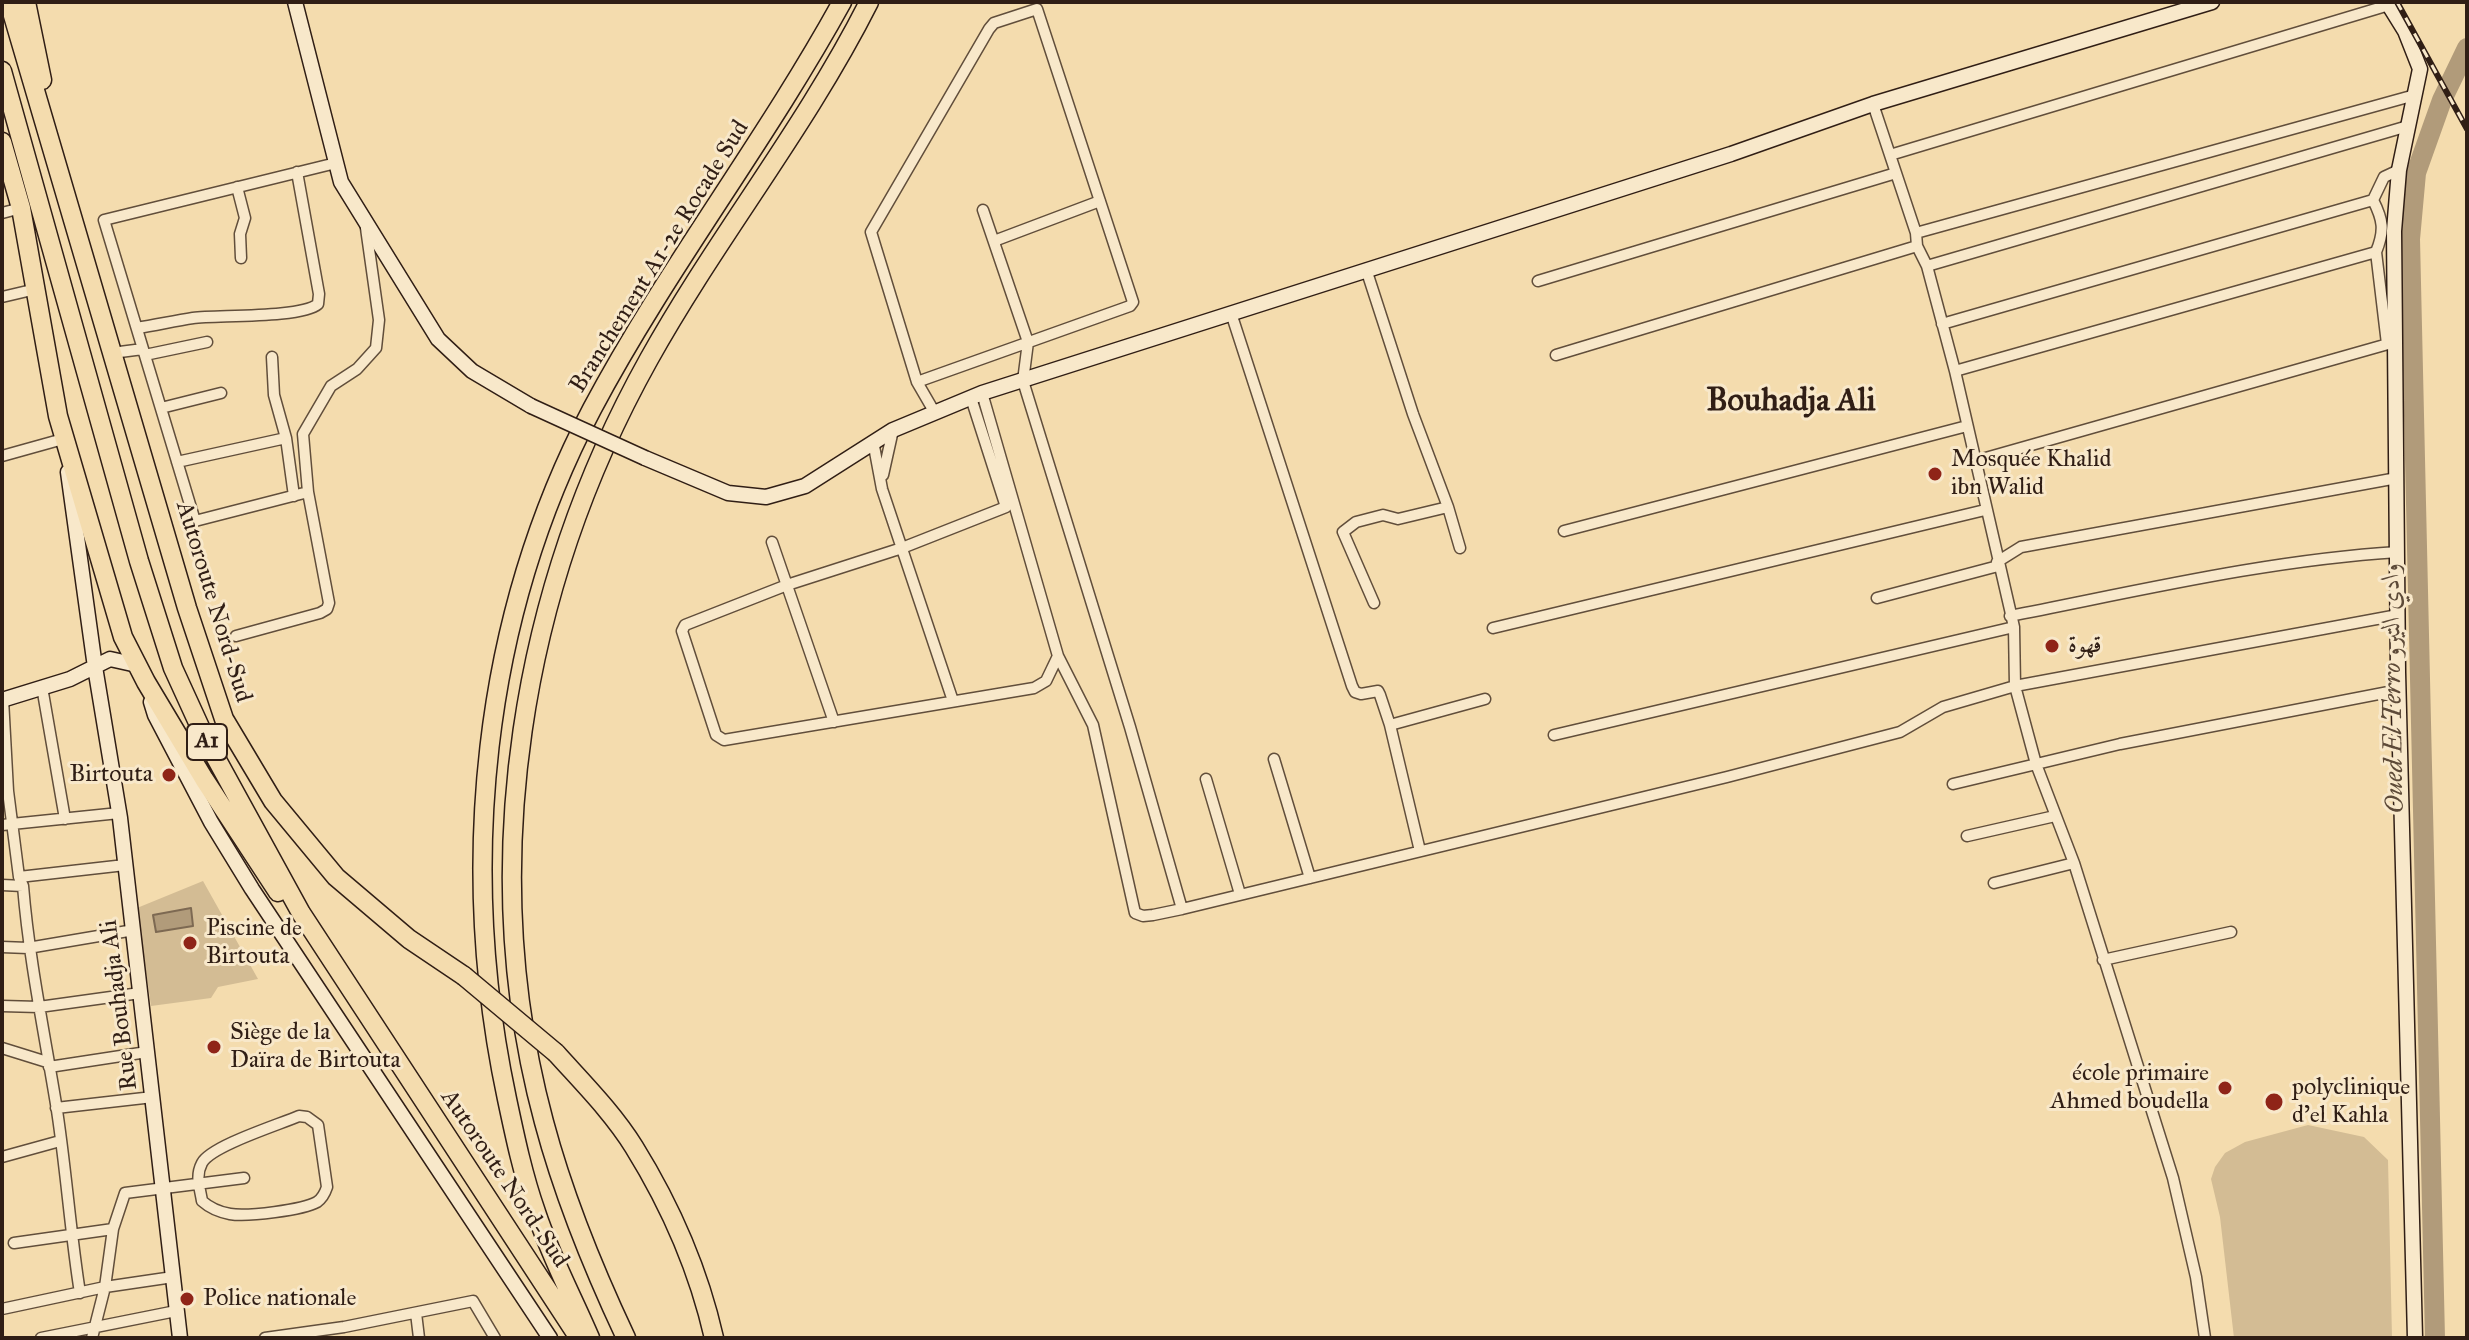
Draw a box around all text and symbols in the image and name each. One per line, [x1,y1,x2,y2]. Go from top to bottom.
street label: Branchement A1-2e Rocade Sud [564,116,756,398]
district label: Bouhadja Ali [1706,383,1876,421]
place label: Mosquée Khalid ibn Walid [1951,446,2111,502]
marker: Mosquée Khalid ibn Walid [1926,465,1944,483]
street label: Autoroute Nord-Sud [169,498,257,706]
water label: Oued El Terro وادي التيرو [2376,562,2412,814]
place label: قهوة [2068,632,2102,660]
marker: قهوة [2043,637,2061,655]
road number: A1 [187,724,227,760]
place label: Birtouta [69,761,153,789]
marker: Birtouta [160,766,178,784]
place label: Piscine de Birtouta [206,915,302,971]
street label: Rue Bouhadja Ali [95,918,145,1092]
marker: Piscine de Birtouta [181,934,199,952]
place label: Siège de la Daïra de Birtouta [230,1019,401,1075]
marker: Siège de la Daïra de Birtouta [205,1038,223,1056]
place label: école primaire Ahmed boudella [2050,1060,2209,1116]
place label: polyclinique d'el Kahla [2292,1074,2410,1130]
marker: école primaire Ahmed boudella [2216,1079,2234,1097]
street label: Autoroute Nord-Sud [434,1085,574,1273]
marker: polyclinique d'el Kahla [2263,1091,2285,1113]
place label: Police nationale [203,1285,357,1313]
marker: Police nationale [178,1290,196,1308]

